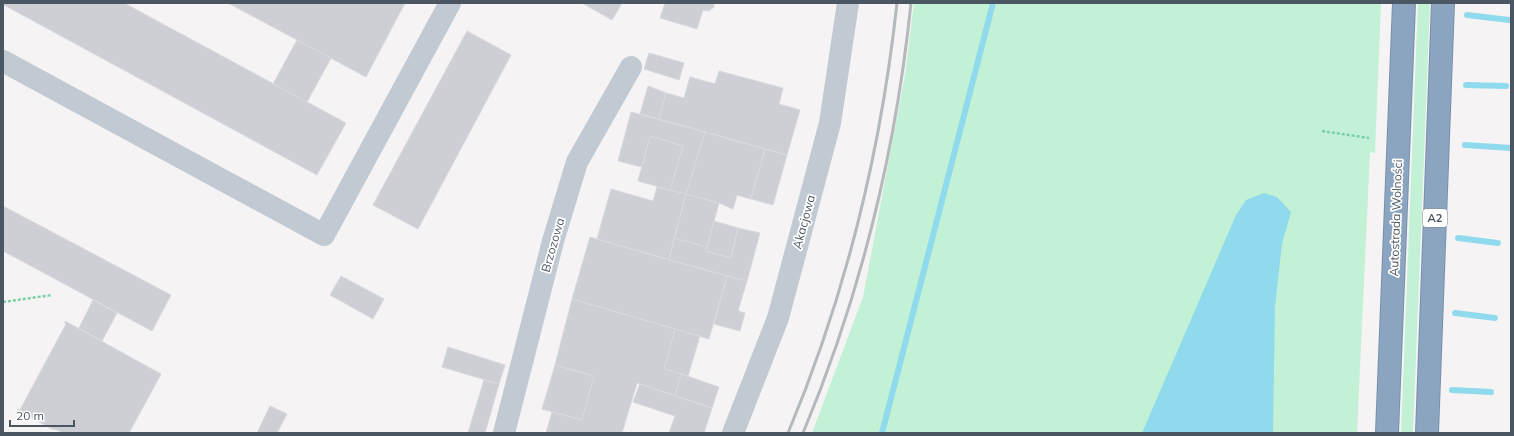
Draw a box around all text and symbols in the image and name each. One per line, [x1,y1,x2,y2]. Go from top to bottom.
street label: Autostrada Wolności [1386,159,1405,277]
street label: Akacjowa [789,193,818,250]
road number: A2 [1423,209,1447,227]
street label: Brzozowa [538,216,567,274]
scale bar [10,402,74,428]
text: 20 m [16,408,44,423]

